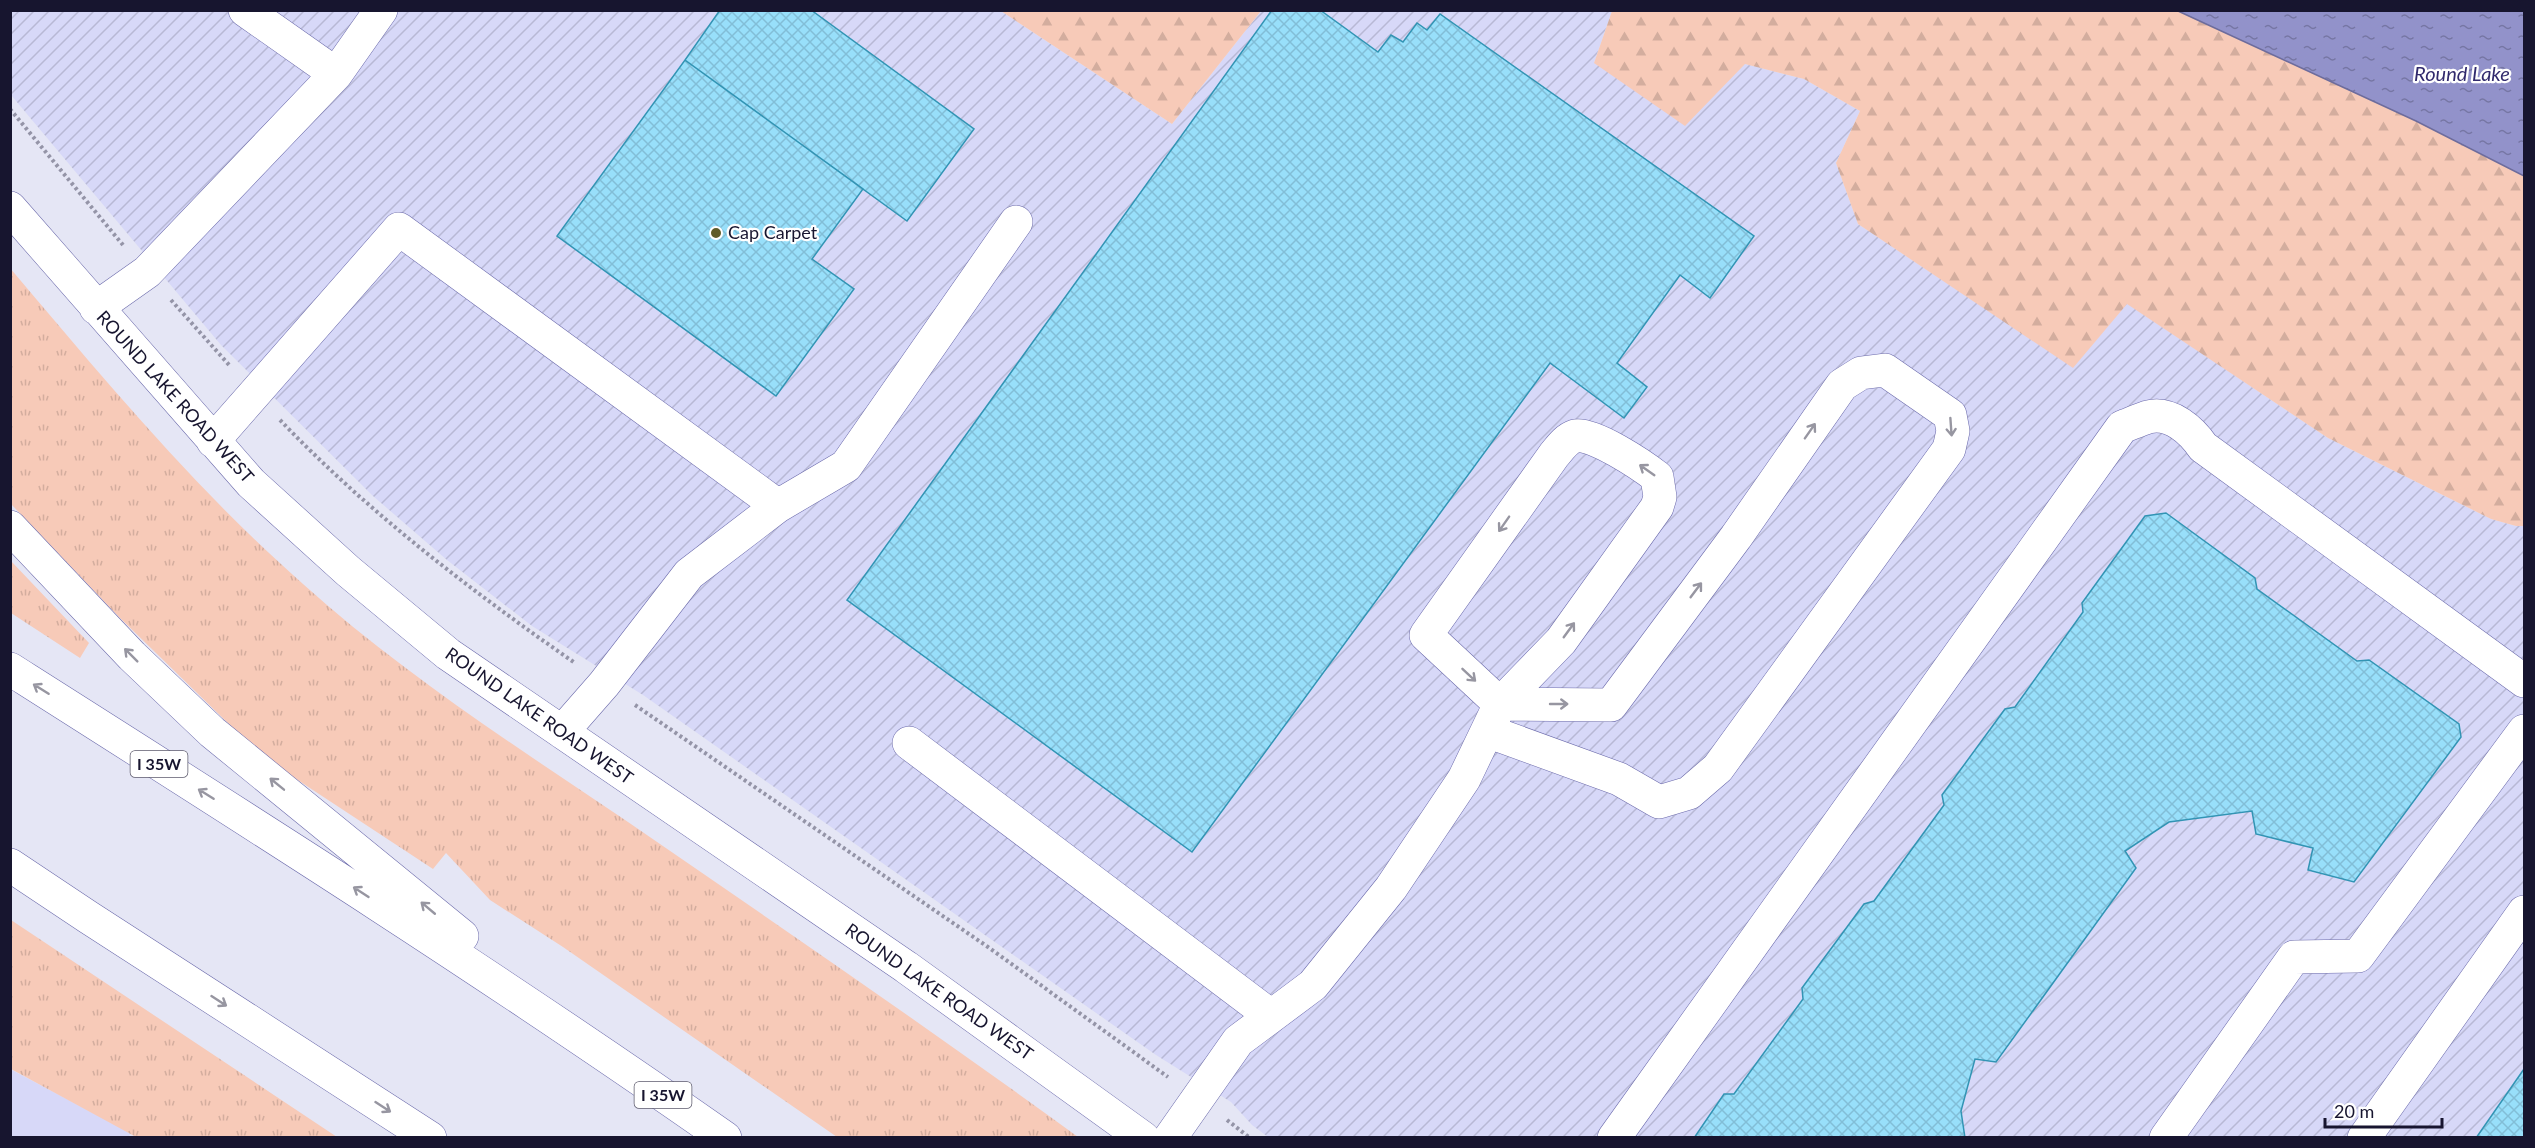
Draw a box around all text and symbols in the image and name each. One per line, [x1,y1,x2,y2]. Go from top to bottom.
water label: Round Lake [2414,61,2510,85]
place label: Cap Carpet [728,221,818,243]
marker: Cap Carpet [709,226,723,240]
street label: ROUND LAKE ROAD WEST [93,306,259,487]
one-way arrow [1945,417,1956,437]
one-way arrow [1804,424,1816,440]
one-way arrow [1639,464,1655,476]
one-way arrow [1498,516,1511,532]
one-way arrow [1690,582,1703,598]
one-way arrow [1562,623,1575,639]
street label: ROUND LAKE ROAD WEST [441,642,638,789]
one-way arrow [124,647,138,662]
one-way arrow [1462,668,1477,682]
one-way arrow [33,682,50,695]
one-way arrow [1548,698,1568,710]
road number: I 35W [130,751,188,777]
one-way arrow [269,778,285,791]
one-way arrow [198,787,215,799]
one-way arrow [353,886,370,898]
one-way arrow [420,901,436,914]
street label: ROUND LAKE ROAD WEST [841,918,1038,1065]
one-way arrow [210,995,227,1007]
road number: I 35W [634,1082,692,1108]
scale bar [2325,1091,2442,1129]
text: 20 m [2334,1100,2374,1122]
one-way arrow [374,1101,391,1113]

